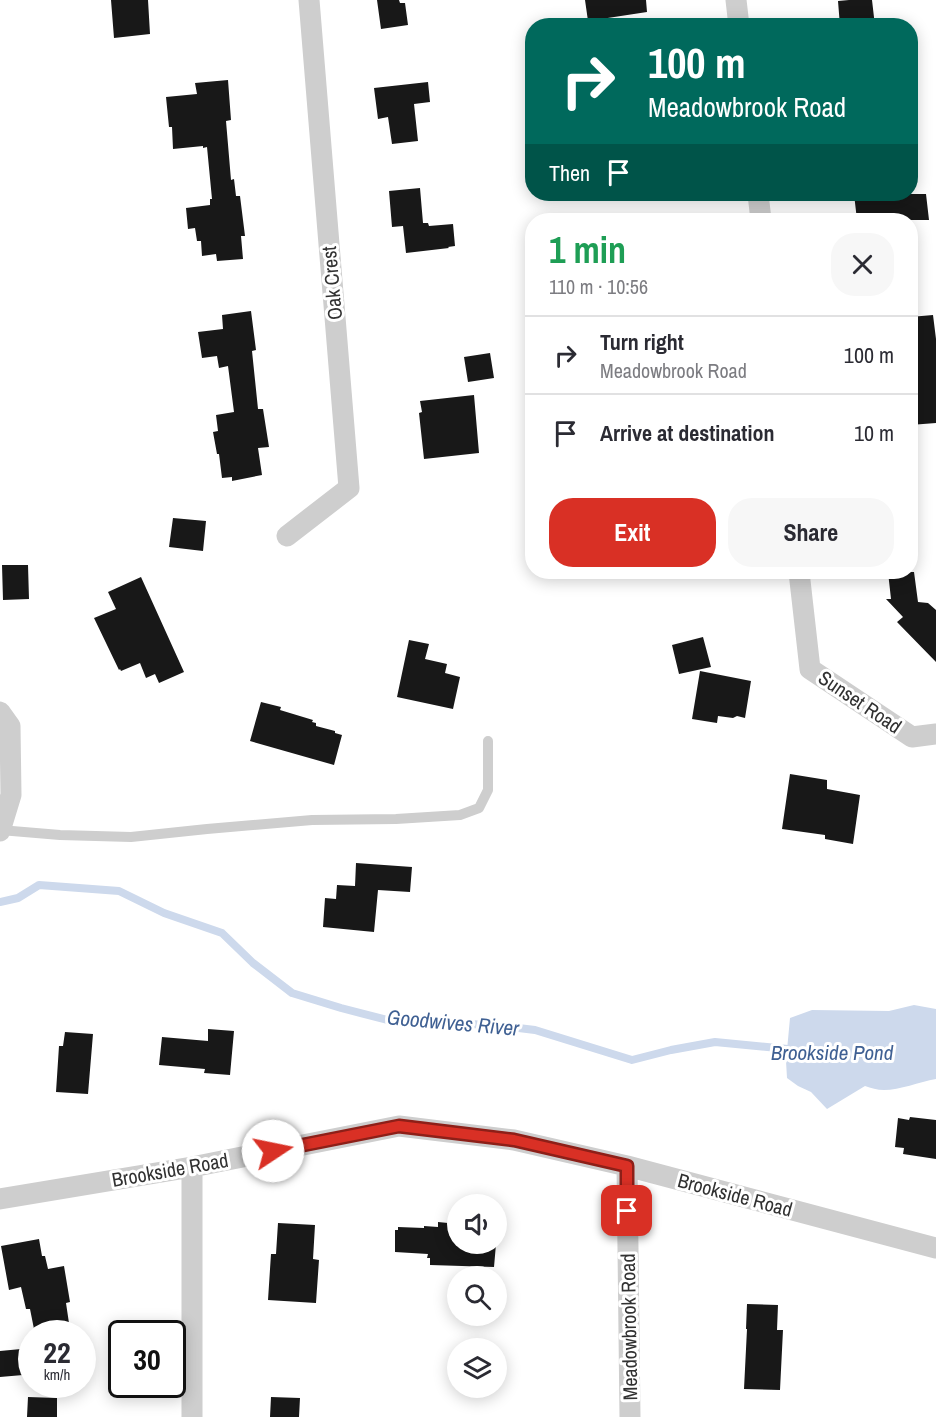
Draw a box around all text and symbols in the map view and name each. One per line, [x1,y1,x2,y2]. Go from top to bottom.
text: 100 m [648,35,746,91]
icon: right [549,42,627,120]
text: Meadowbrook Road [648,89,846,125]
icon: arrive [602,156,635,189]
text: Then [549,158,590,188]
text: 1 min [549,226,626,274]
button: close [831,233,894,296]
street label: Oak Crest [315,245,348,321]
text: 110 m · 10:56 [549,273,648,300]
text: Turn right [600,327,684,357]
icon: right [549,339,582,372]
text: 100 m [844,340,894,370]
text: Meadowbrook Road [600,357,747,384]
icon: arrive [549,417,582,450]
text: Arrive at destination [600,418,774,448]
text: 10 m [854,418,894,448]
button: Exit [549,498,716,567]
button: Share [728,498,894,567]
street label: Sunset Road [813,664,907,739]
water label: Goodwives River [386,1002,521,1043]
water label: Brookside Pond [771,1038,894,1067]
position arrow [241,1119,305,1183]
street label: Brookside Road [110,1146,230,1193]
street label: Brookside Road [675,1166,795,1223]
pin [601,1185,652,1236]
map controls [447,1194,507,1398]
button: sound [447,1194,507,1254]
icon: arrive [610,1194,643,1227]
street label: Meadowbrook Road [614,1253,643,1401]
button: search [447,1266,507,1326]
speed limit sign: 30 [108,1320,186,1398]
text: 22 [43,1332,71,1372]
button: layers [447,1338,507,1398]
text: km/h [44,1364,70,1385]

